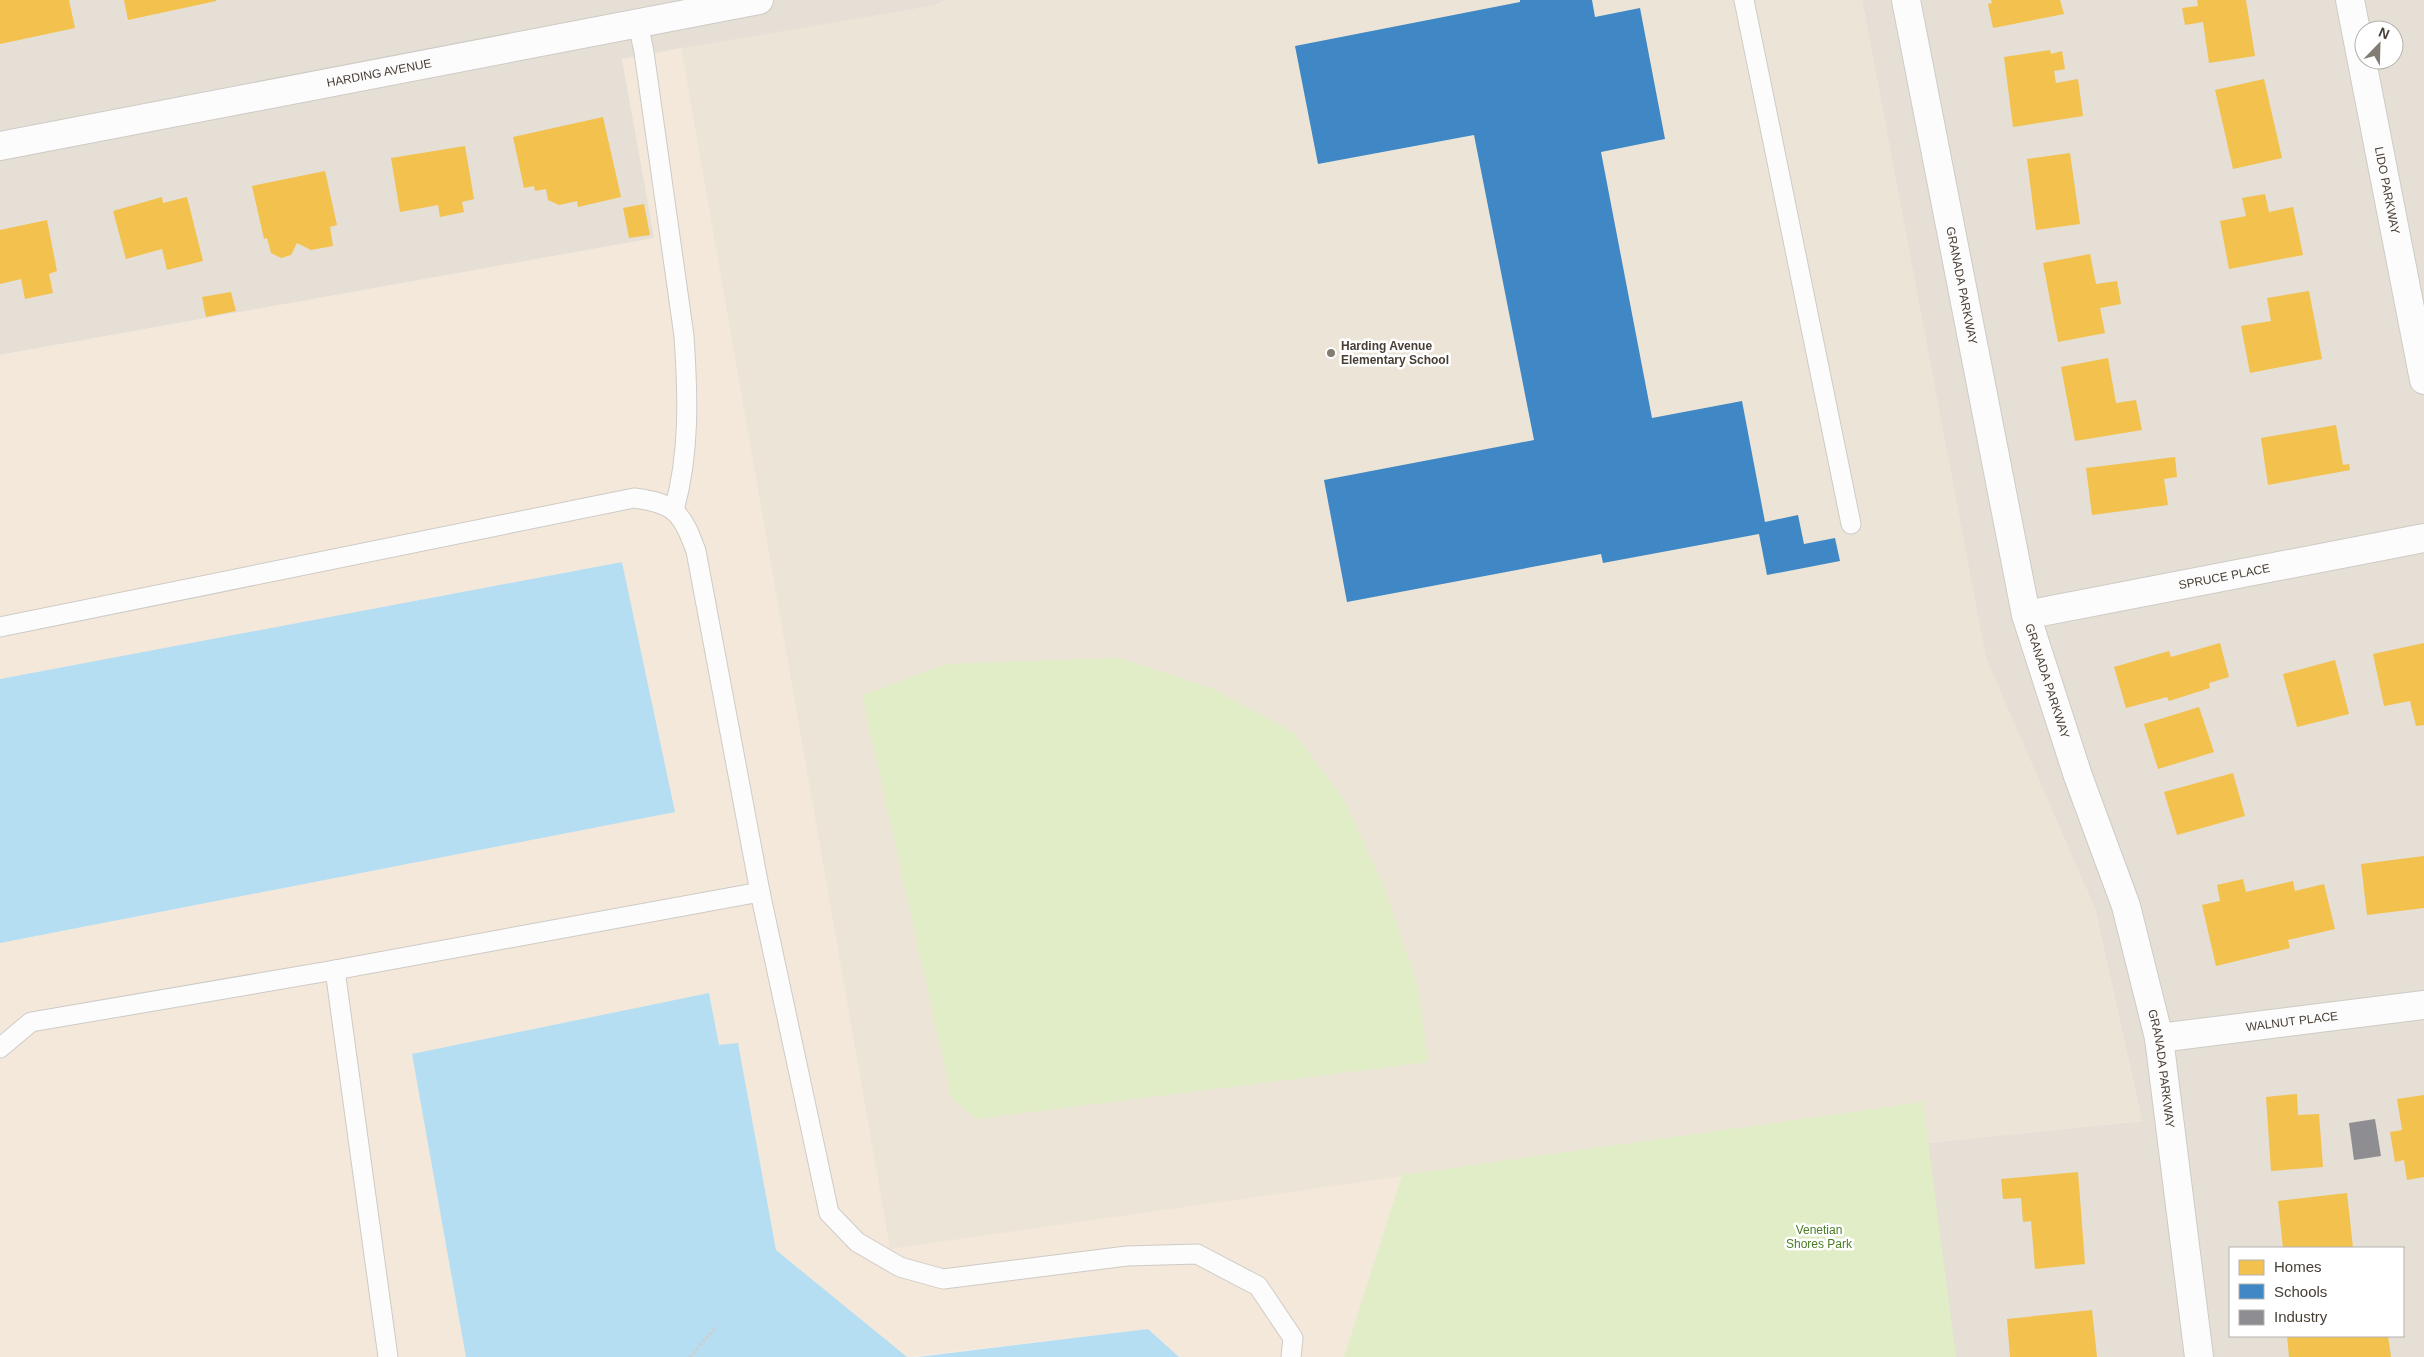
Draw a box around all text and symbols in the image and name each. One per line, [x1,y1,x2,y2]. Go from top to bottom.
north arrow [2354,20,2404,70]
text: N [2376,24,2392,42]
street label: HARDING AVENUE [325,56,433,90]
street label: LIDO PARKWAY [2372,145,2402,236]
street label: GRANADA PARKWAY [1943,225,1980,346]
place label: Harding Avenue Elementary School [1341,339,1449,367]
marker: Harding Avenue Elementary School [1325,347,1337,359]
street label: SPRUCE PLACE [2177,561,2271,592]
street label: GRANADA PARKWAY [2022,622,2072,740]
street label: GRANADA PARKWAY [2145,1008,2177,1129]
street label: WALNUT PLACE [2245,1009,2339,1034]
park label: Venetian Shores Park [1786,1223,1853,1251]
legend [2229,1247,2404,1337]
text: Homes [2274,1258,2322,1275]
text: Schools [2274,1283,2327,1300]
text: Industry [2274,1308,2328,1325]

